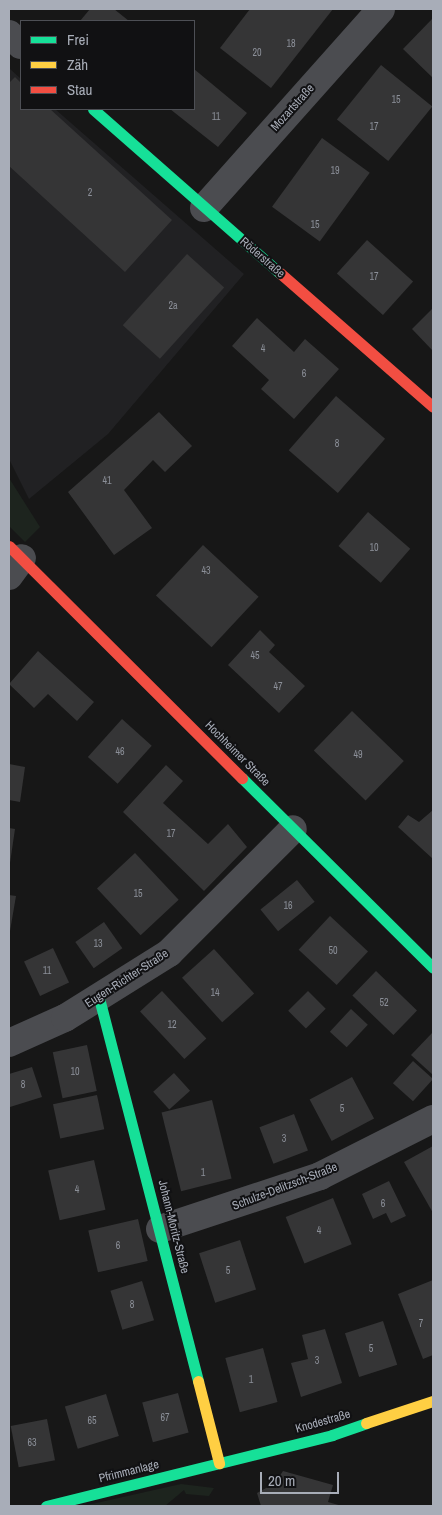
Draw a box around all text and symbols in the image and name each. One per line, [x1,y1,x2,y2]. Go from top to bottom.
legend [20,20,195,110]
text: Frei [67,29,89,50]
house number: 18 [286,38,296,50]
house number: 20 [252,47,262,59]
text: Zäh [67,54,88,75]
text: Stau [67,79,92,100]
street label: Mozartstraße [268,82,318,134]
house number: 15 [391,94,401,106]
house number: 11 [212,111,220,123]
house number: 17 [369,121,379,133]
house number: 19 [330,165,340,177]
house number: 2 [88,187,92,199]
house number: 15 [310,219,320,231]
street label: Röderstraße [237,235,287,281]
house number: 17 [369,271,379,283]
house number: 2a [168,300,178,312]
house number: 4 [261,343,265,355]
house number: 6 [302,368,306,380]
house number: 8 [335,438,339,450]
house number: 41 [102,475,112,487]
house number: 10 [369,542,379,554]
house number: 43 [201,565,211,577]
house number: 45 [250,650,260,662]
house number: 47 [273,681,283,693]
street label: Hochheimer Straße [202,719,272,789]
house number: 46 [115,746,125,758]
house number: 49 [353,749,363,761]
house number: 17 [166,828,176,840]
house number: 15 [133,888,143,900]
house number: 16 [283,900,293,912]
house number: 13 [93,938,103,950]
house number: 50 [328,945,338,957]
street label: Eugen-Richter-Straße [83,947,171,1011]
house number: 11 [43,965,51,977]
house number: 14 [210,987,220,999]
house number: 52 [379,997,389,1009]
house number: 12 [167,1019,177,1031]
house number: 10 [70,1066,80,1078]
house number: 8 [21,1079,25,1091]
house number: 5 [340,1103,344,1115]
house number: 3 [282,1133,286,1145]
street label: Schulze-Delitzsch-Straße [230,1160,340,1214]
house number: 1 [201,1167,205,1179]
street label: Johann-Moritz-Straße [154,1179,192,1275]
house number: 4 [75,1184,79,1196]
house number: 6 [381,1198,385,1210]
house number: 4 [317,1225,321,1237]
house number: 6 [116,1240,120,1252]
house number: 5 [226,1265,230,1277]
house number: 8 [130,1299,134,1311]
house number: 7 [419,1318,423,1330]
house number: 5 [369,1343,373,1355]
house number: 3 [315,1355,319,1367]
house number: 1 [249,1374,253,1386]
street label: Knodestraße [294,1407,352,1437]
house number: 67 [160,1412,170,1424]
house number: 65 [87,1415,97,1427]
house number: 63 [27,1437,37,1449]
street label: Pfrimmanlage [98,1458,160,1486]
scale bar [262,1462,341,1494]
text: 20 m [268,1470,295,1491]

